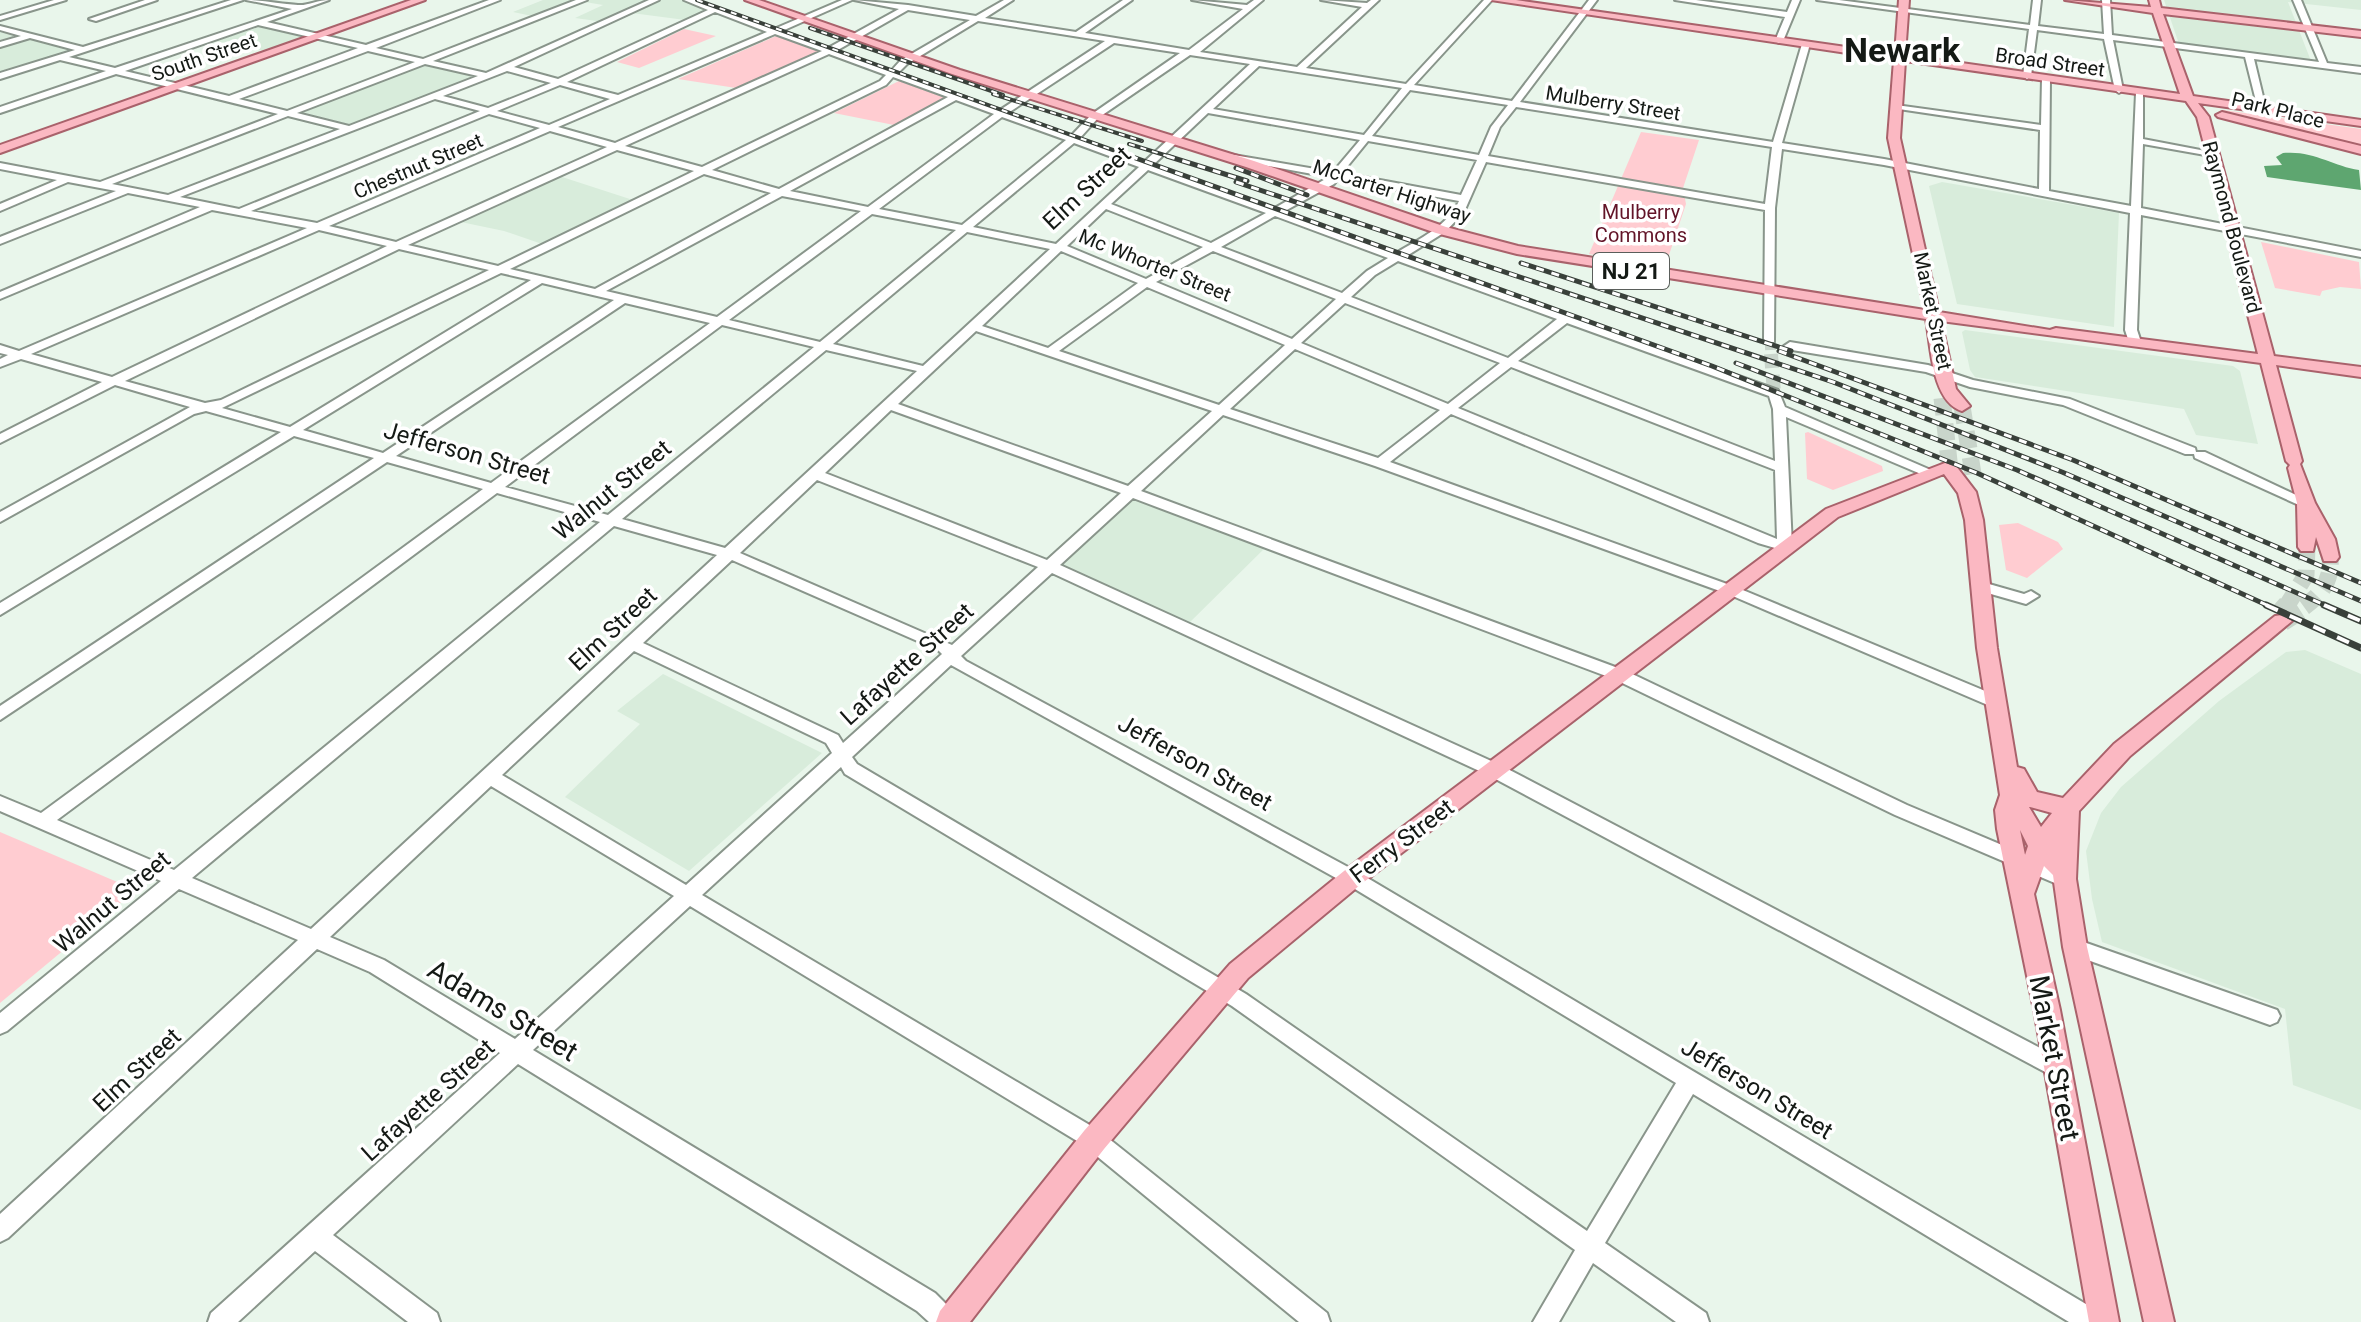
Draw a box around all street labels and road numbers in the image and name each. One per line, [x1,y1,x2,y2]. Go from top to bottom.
street label: South Street [148,28,260,86]
street label: Broad Street [1994,42,2106,82]
street label: Mulberry Street [1544,81,1682,125]
street label: Park Place [2229,87,2327,133]
street label: Chestnut Street [350,128,486,204]
street label: Raymond Boulevard [2197,138,2267,316]
street label: Elm Street [1037,140,1137,236]
street label: McCarter Highway [1310,154,1474,228]
street label: Mc Whorter Street [1075,224,1235,306]
street label: Market Street [1909,250,1957,372]
road number: NJ 21 [1593,253,1669,289]
street label: Jefferson Street [381,416,554,490]
street label: Walnut Street [547,434,677,546]
street label: Elm Street [563,581,663,677]
street label: Lafayette Street [835,597,979,731]
street label: Jefferson Street [1113,709,1277,817]
street label: Ferry Street [1345,793,1460,889]
street label: Walnut Street [48,845,176,959]
street label: Adams Street [422,953,584,1068]
street label: Market Street [2022,973,2087,1144]
street label: Elm Street [87,1022,187,1118]
street label: Lafayette Street [356,1033,500,1167]
street label: Jefferson Street [1676,1033,1838,1145]

